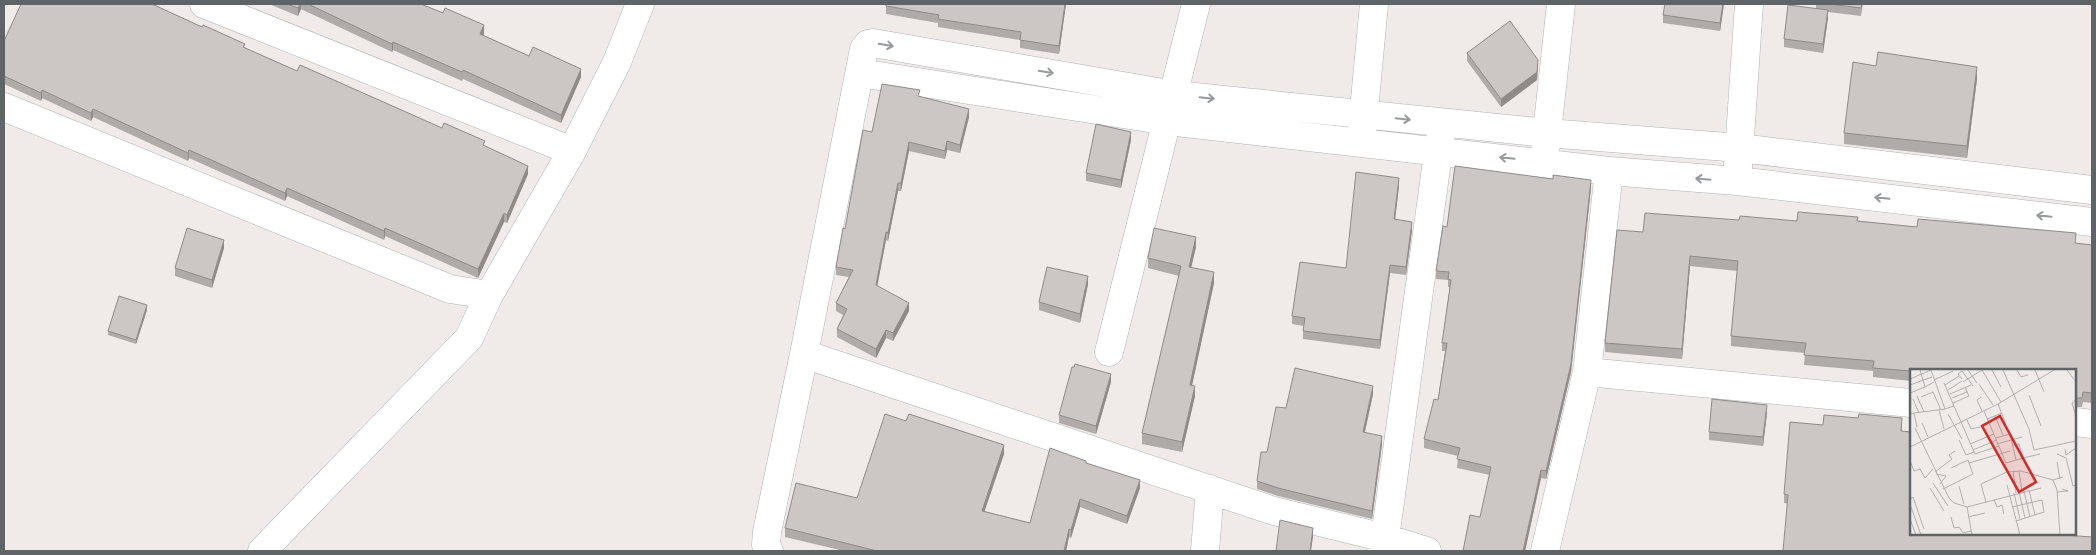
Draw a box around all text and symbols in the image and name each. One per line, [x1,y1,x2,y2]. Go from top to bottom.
one-way arrow [878,40,894,50]
one-way arrow [1038,67,1054,77]
one-way arrow [1198,93,1214,103]
one-way arrow [1395,114,1411,124]
one-way arrow [1499,153,1515,163]
one-way arrow [1696,174,1712,183]
one-way arrow [1875,193,1891,203]
one-way arrow [2036,211,2052,221]
inset map [1910,369,2076,535]

